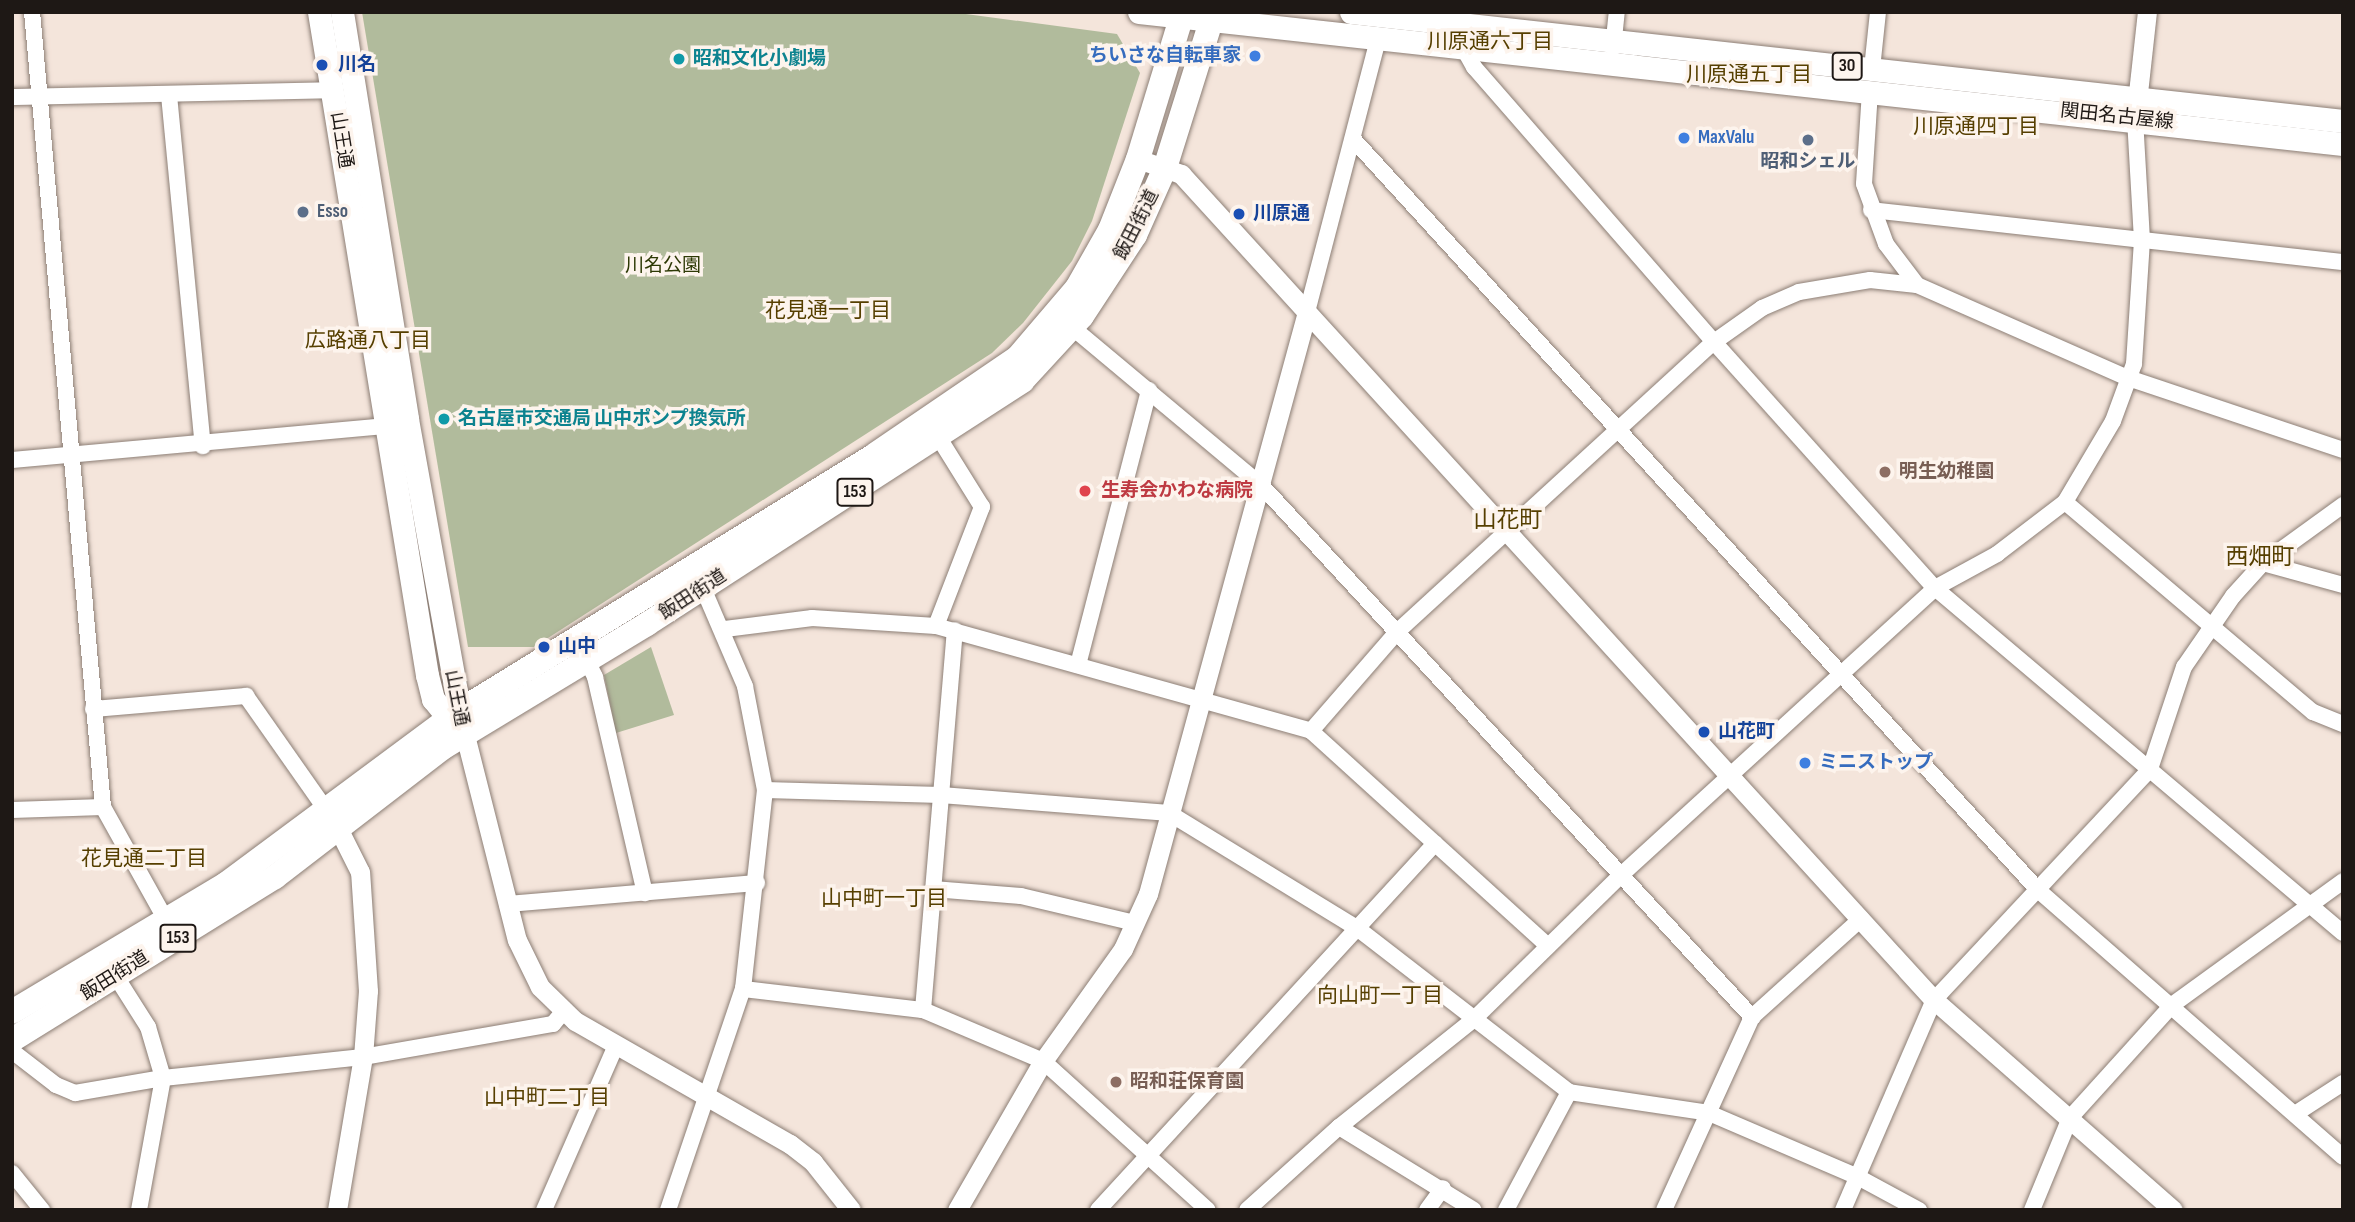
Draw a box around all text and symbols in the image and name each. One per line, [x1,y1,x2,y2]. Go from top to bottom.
district label: 川原通六丁目 [1427,29,1553,55]
place label: ちいさな自転車家 [1089,45,1241,67]
place label: 昭和文化小劇場 [693,48,826,70]
marker: ちいさな自転車家 [1247,48,1263,64]
marker: 昭和文化小劇場 [671,51,687,67]
road number: 30 [1831,52,1863,80]
place label: 川名 [338,54,376,76]
marker: 川名 [312,55,332,75]
district label: 川原通五丁目 [1686,62,1812,88]
street label: 関田名古屋線 [2059,100,2175,134]
street label: 山王通 [325,110,357,170]
district label: 川原通四丁目 [1913,114,2039,140]
place label: MaxValu [1698,127,1754,149]
marker: MaxValu [1676,130,1692,146]
marker: 昭和シェル [1800,132,1816,148]
place label: 昭和シェル [1761,151,1855,173]
street label: 飯田街道 [1110,186,1164,264]
place label: Esso [317,201,348,223]
place label: 川原通 [1253,203,1310,225]
marker: Esso [295,204,311,220]
marker: 川原通 [1231,206,1247,222]
park label: 川名公園 [625,255,701,277]
district label: 花見通一丁目 [765,298,891,324]
district label: 広路通八丁目 [305,328,431,354]
place label: 名古屋市交通局 山中ポンプ換気所 [458,408,746,430]
marker: 名古屋市交通局 山中ポンプ換気所 [436,411,452,427]
place label: 明生幼稚園 [1899,461,1994,483]
marker: 明生幼稚園 [1877,464,1893,480]
road number: 153 [836,478,874,506]
place label: 生寿会かわな病院 [1101,480,1253,502]
marker: 生寿会かわな病院 [1075,481,1095,501]
district label: 山花町 [1474,506,1542,534]
district label: 西畑町 [2226,543,2294,571]
street label: 飯田街道 [655,565,731,625]
place label: 山中 [558,636,596,658]
marker: 山中 [536,639,552,655]
street label: 山王通 [439,668,473,728]
place label: 山花町 [1718,721,1775,743]
marker: 山花町 [1696,724,1712,740]
place label: ミニストップ [1819,752,1933,774]
marker: ミニストップ [1797,755,1813,771]
district label: 花見通二丁目 [81,846,207,872]
district label: 山中町一丁目 [821,886,947,912]
road number: 153 [159,923,197,953]
street label: 飯田街道 [77,946,153,1006]
district label: 向山町一丁目 [1317,983,1443,1009]
place label: 昭和荘保育園 [1130,1071,1244,1093]
marker: 昭和荘保育園 [1108,1074,1124,1090]
district label: 山中町二丁目 [484,1085,610,1111]

